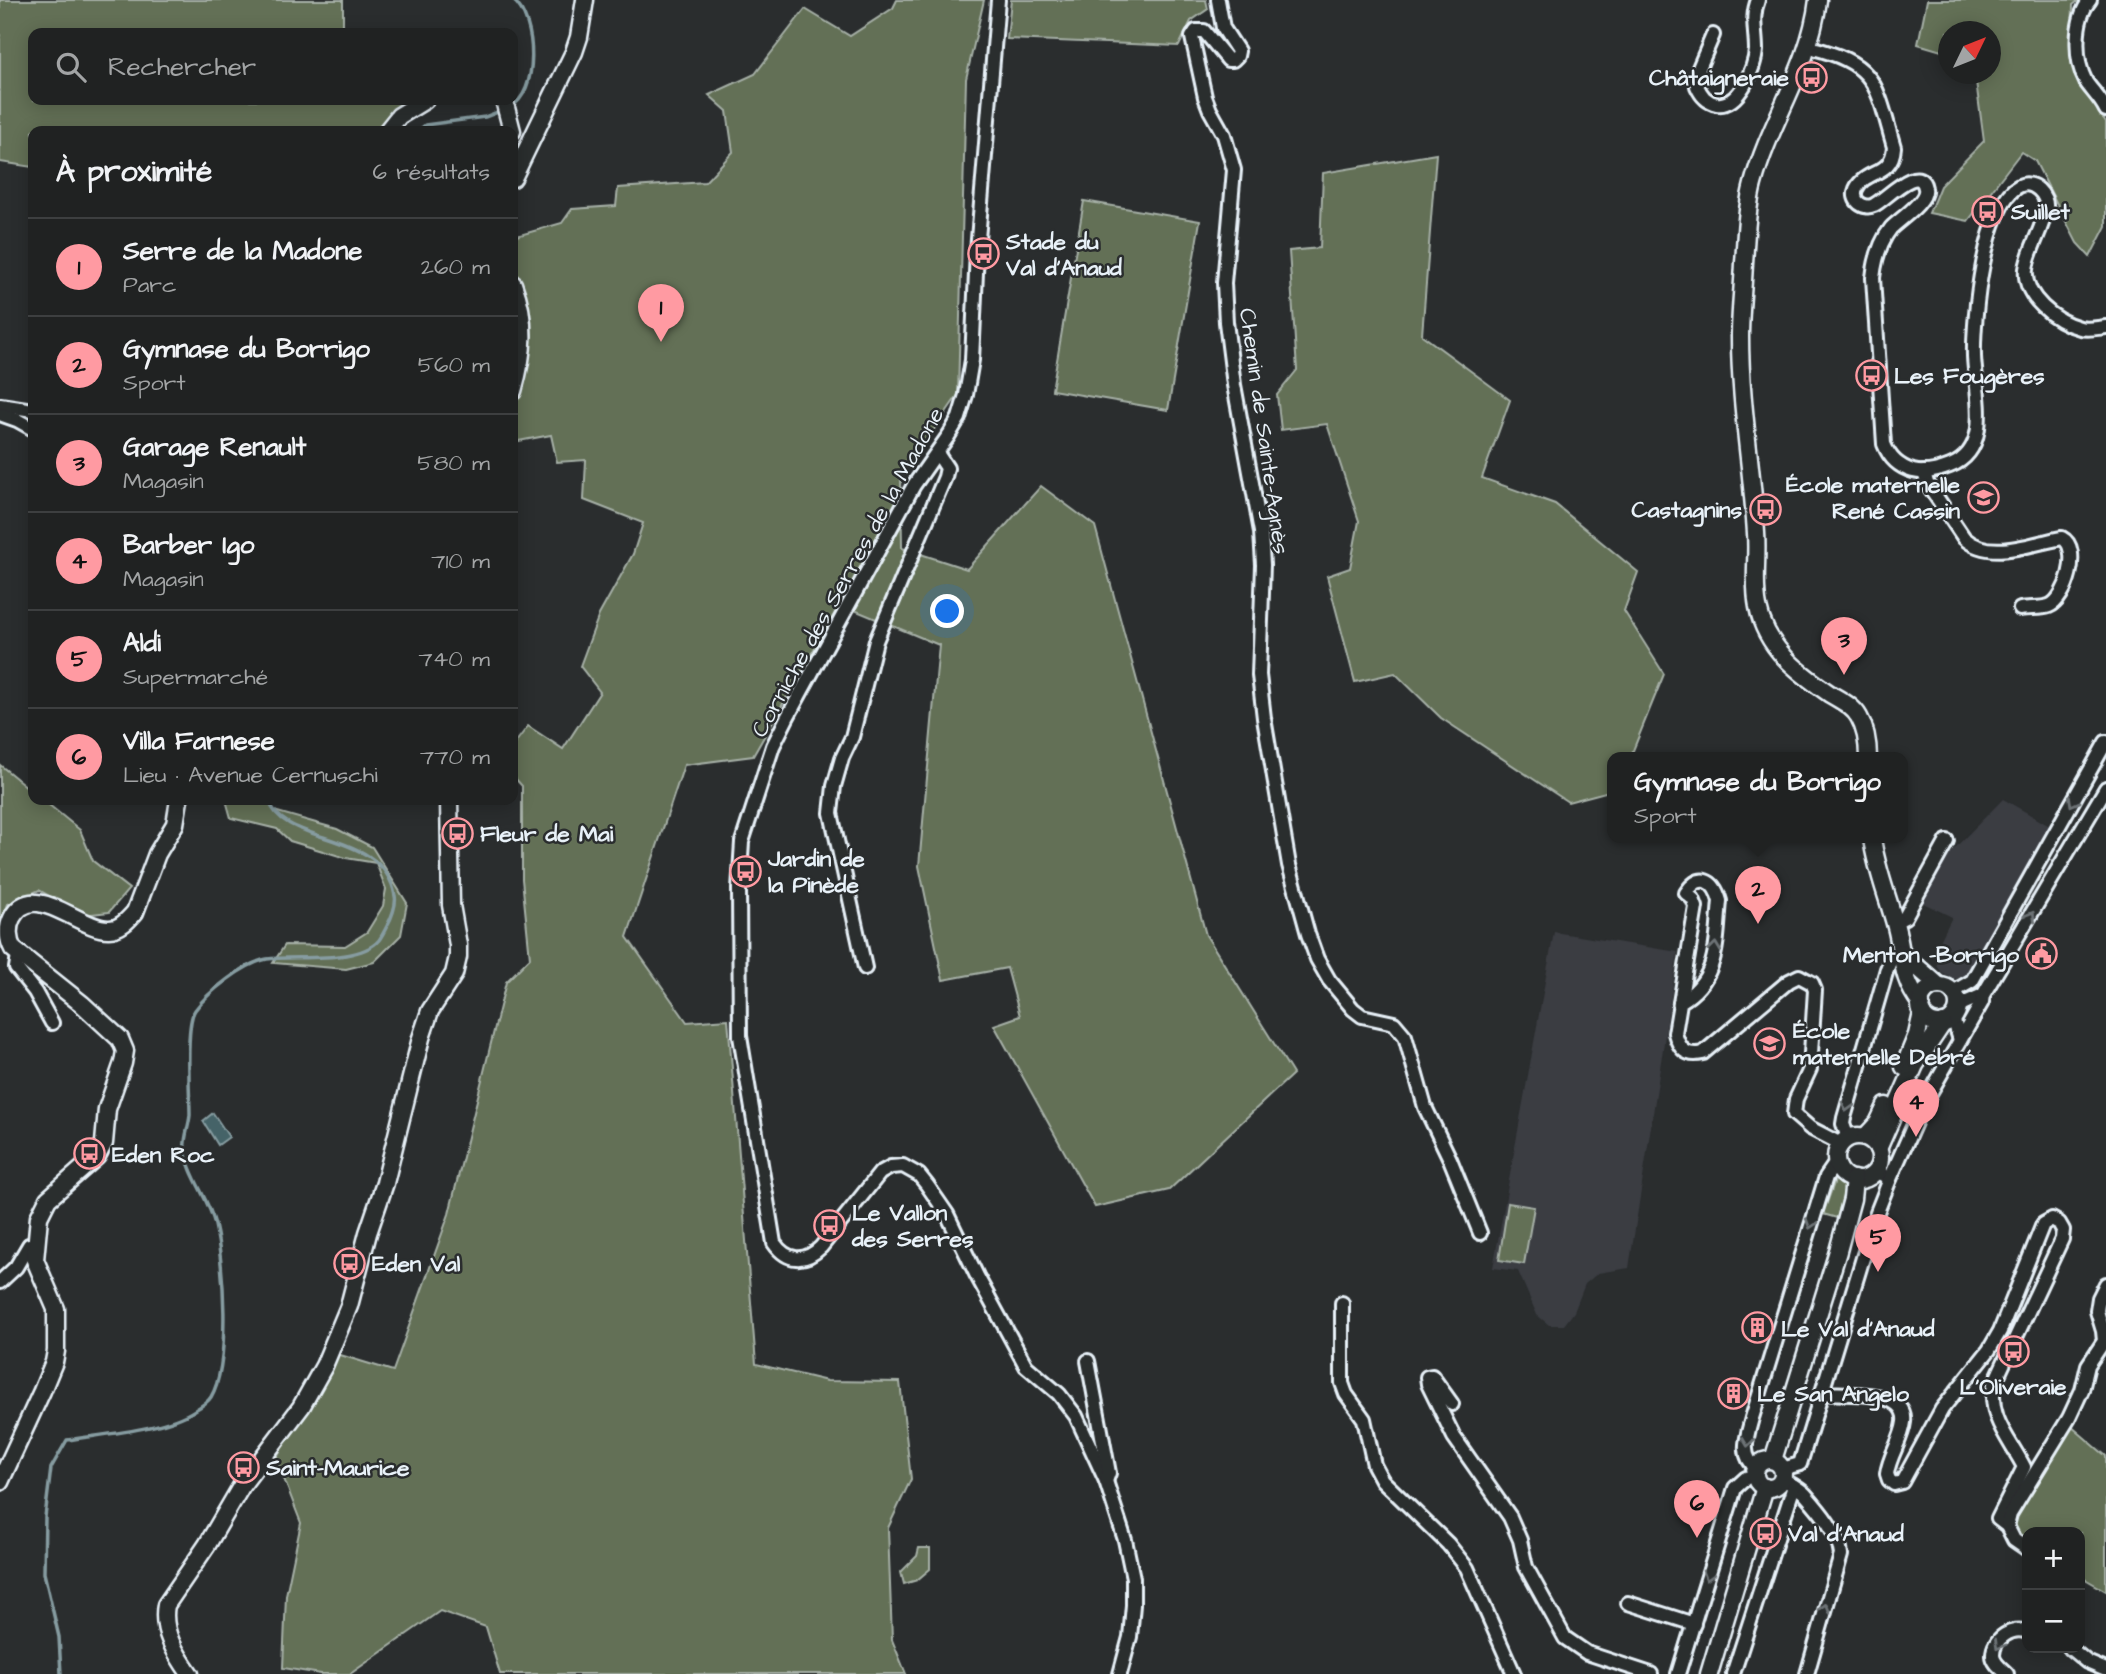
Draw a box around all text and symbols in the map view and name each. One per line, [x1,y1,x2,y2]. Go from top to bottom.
north arrow [1938,21,2001,84]
search box [28,28,518,105]
icon: search [52,48,90,86]
text: Rechercher [108,49,256,85]
bus stop icon: Châtaigneraie [1795,60,1829,94]
place label: Châtaigneraie [1649,62,1790,95]
text: À proximité [56,151,212,193]
text: 6 résultats [373,156,490,188]
bus stop icon: Suillet [1971,194,2005,228]
place label: Suillet [2010,196,2071,228]
place label: Stade du Val d'Anaud [1005,226,1122,284]
text: Serre de la Madone [123,233,362,269]
bus stop icon: Stade du Val d'Anaud [966,237,1000,271]
text: 1 [78,251,80,283]
text: 260 m [421,251,490,283]
text: Parc [123,269,177,301]
pin: 1 [638,284,684,342]
street label: Chemin de Sainte-Agnès [1230,306,1297,556]
text: Gymnase du Borrigo [123,331,370,367]
text: 2 [72,349,86,381]
text: 560 m [418,349,490,381]
bus stop icon: Les Fougères [1854,358,1888,392]
place label: Les Fougères [1894,360,2045,393]
text: Sport [123,367,186,399]
street label: Corniche des Serres de la Madone [744,402,952,743]
text: Garage Renault [123,429,306,465]
text: 3 [73,447,85,479]
text: 580 m [417,447,490,479]
text: Magasin [123,465,204,497]
place label: École maternelle René Cassin [1786,469,1961,527]
school or university icon: École maternelle René Cassin [1966,480,2000,514]
bus stop icon: Castagnins [1748,492,1782,526]
place label: Castagnins [1632,494,1742,527]
text: Barber Igo [123,527,254,563]
text: 4 [71,545,87,577]
text: 710 m [431,545,490,577]
text: Magasin [123,563,204,595]
your location [930,594,964,628]
pin: 3 [1821,617,1867,675]
text: Aldi [123,625,161,661]
text: 5 [71,643,87,675]
text: 740 m [419,643,490,675]
text: Supermarché [123,661,268,693]
text: Villa Farnese [123,723,275,759]
text: 6 [72,741,86,773]
text: 770 m [420,741,490,773]
popup [1607,752,1908,843]
text: Lieu · Avenue Cernuschi [123,759,378,791]
text: Gymnase du Borrigo [1634,764,1881,800]
one-way arrow [2068,795,2081,807]
text: Sport [1634,800,1697,832]
bus stop icon: Fleur de Mai [440,816,474,850]
place label: Fleur de Mai [480,818,614,850]
place label: Jardin de la Pinède [767,843,865,901]
bus stop icon: Jardin de la Pinède [728,854,762,888]
pin: 2 [1735,866,1781,924]
one-way arrow [2023,910,2036,923]
public building icon: Menton -Borrigo [2025,937,2059,971]
place label: Menton -Borrigo [1843,939,2019,972]
one-way arrow [1708,941,1723,953]
place label: École maternelle Debré [1793,1015,1976,1073]
school or university icon: École maternelle Debré [1753,1026,1787,1060]
pin: 4 [1893,1079,1939,1137]
one-way arrow [1840,1101,1855,1113]
bus stop icon: Eden Roc [72,1137,106,1171]
place label: Eden Roc [112,1139,215,1171]
place label: Le Vallon des Serres [851,1197,974,1255]
bus stop icon: Le Vallon des Serres [812,1208,846,1242]
pin: 5 [1855,1214,1901,1272]
one-way arrow [1805,1217,1819,1230]
bus stop icon: Eden Val [332,1246,366,1280]
place label: Eden Val [372,1248,461,1280]
building icon: Le Val d'Anaud [1741,1311,1775,1345]
place label: Le Val d'Anaud [1781,1313,1935,1345]
bus stop icon: L’Oliveraie [1996,1335,2030,1369]
place label: L’Oliveraie [1960,1371,2067,1403]
building icon: Le San Angelo [1717,1376,1751,1410]
place label: Le San Angelo [1757,1378,1909,1411]
one-way arrow [1740,1436,1755,1448]
bus stop icon: Saint-Maurice [226,1450,260,1484]
place label: Saint-Maurice [265,1452,410,1484]
pin: 6 [1674,1480,1720,1538]
bus stop icon: Val d'Anaud [1748,1516,1782,1550]
place label: Val d'Anaud [1787,1518,1904,1550]
map controls [2022,1527,2085,1653]
button: + [2022,1527,2085,1590]
one-way arrow [1702,1570,1717,1582]
button: − [2022,1590,2085,1653]
one-way arrow [1817,1603,1832,1615]
one-way arrow [1994,1637,2007,1650]

